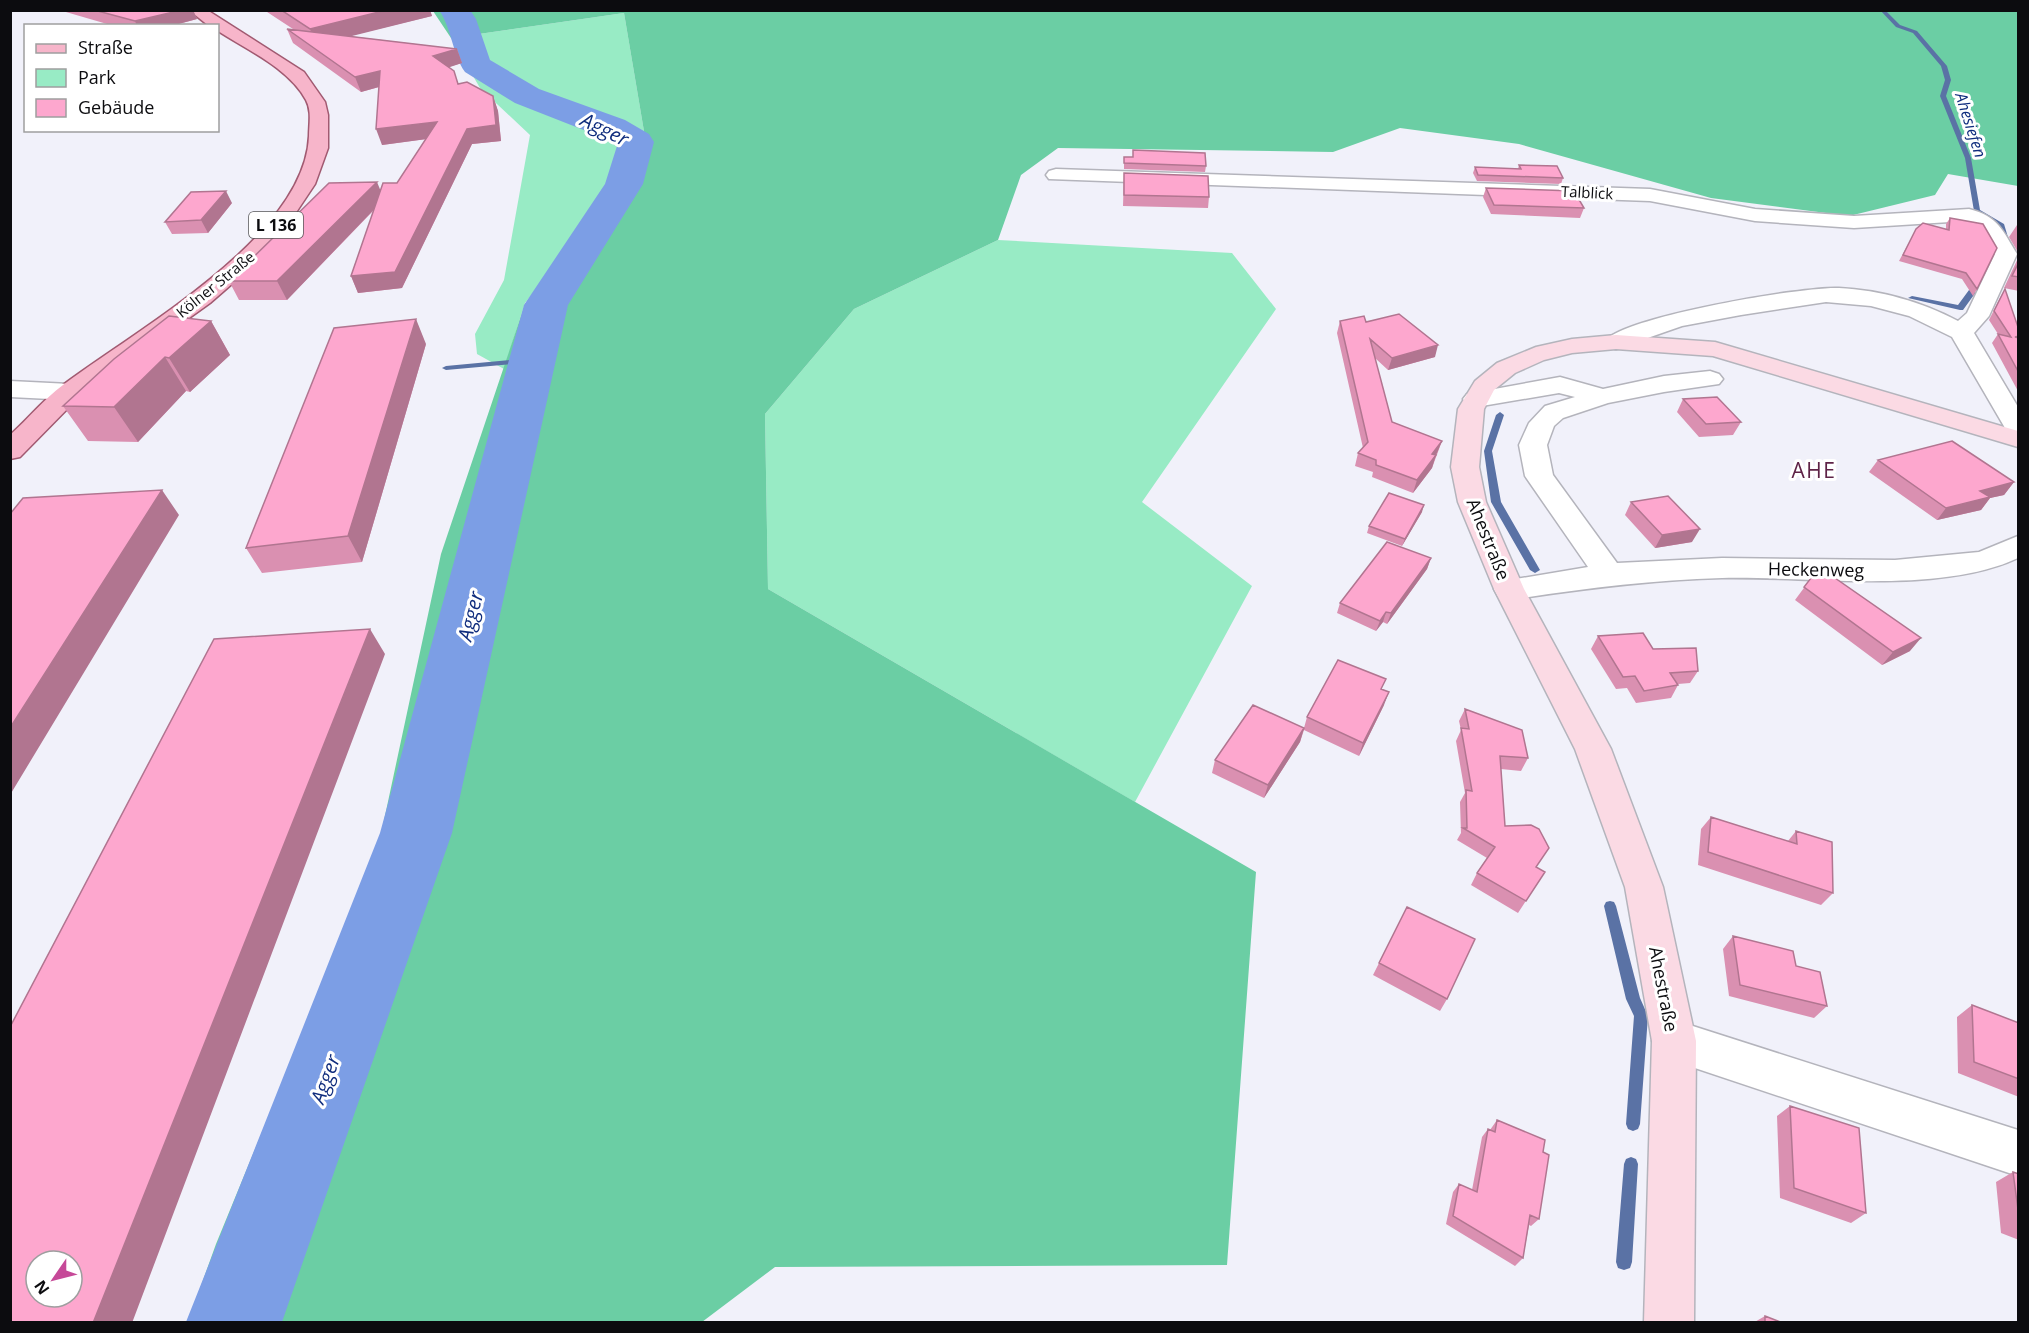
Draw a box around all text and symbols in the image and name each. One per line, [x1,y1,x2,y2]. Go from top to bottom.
legend [24,24,219,132]
text: Straße [78,35,133,59]
text: Park [78,65,116,89]
water label: Ahesiefen [1950,89,1992,160]
text: Gebäude [78,95,154,119]
water label: Agger [575,105,634,153]
street label: Talblick [1560,181,1614,203]
road number: L 136 [249,212,303,238]
street label: Kölner Straße [172,246,258,322]
district label: AHE [1792,456,1836,484]
street label: Ahestraße [1462,495,1516,583]
street label: Heckenweg [1768,556,1865,582]
water label: Agger [450,587,489,645]
street label: Ahestraße [1644,944,1684,1034]
water label: Agger [303,1050,347,1109]
north arrow [24,1249,84,1309]
text: N [29,1276,54,1299]

